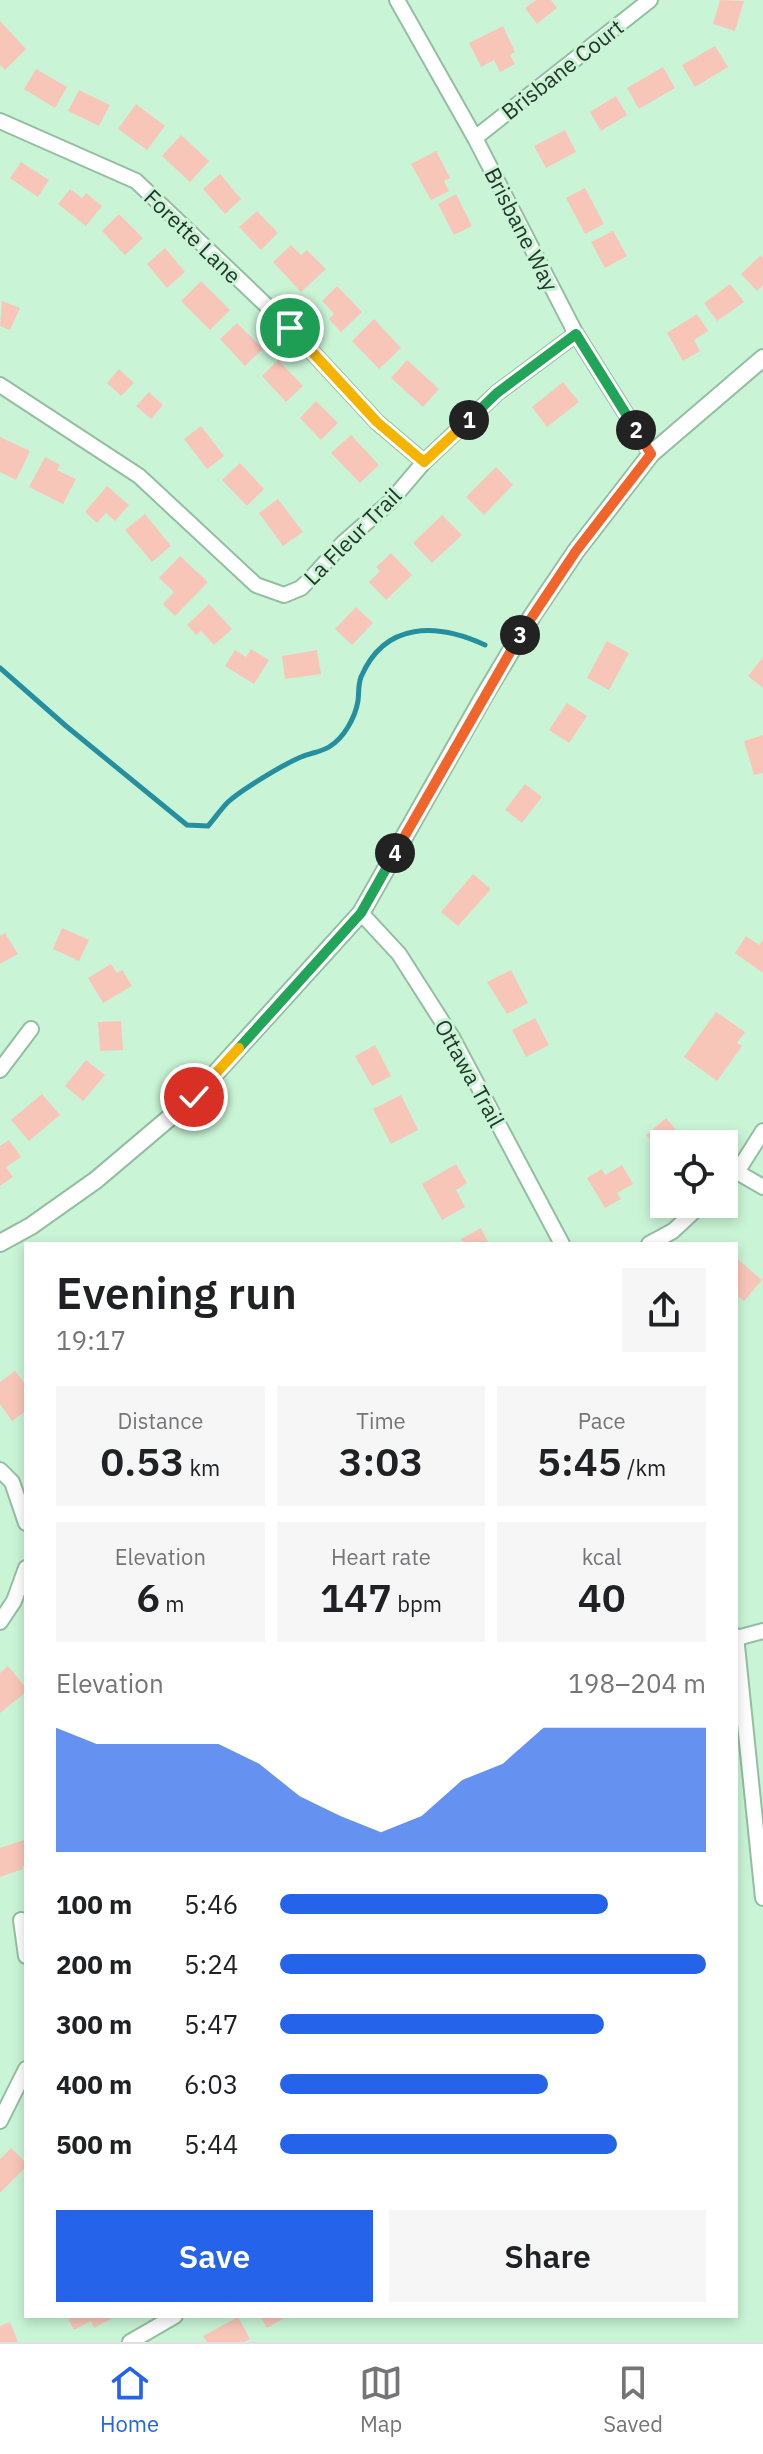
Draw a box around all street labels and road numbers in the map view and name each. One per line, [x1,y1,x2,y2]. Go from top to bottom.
street label: Brisbane Court [495,12,629,126]
street label: Brisbane Way [478,162,566,296]
street label: Forette Lane [138,183,248,289]
street label: La Fleur Trail [297,481,407,591]
street label: Ottawa Trail [428,1014,512,1132]

